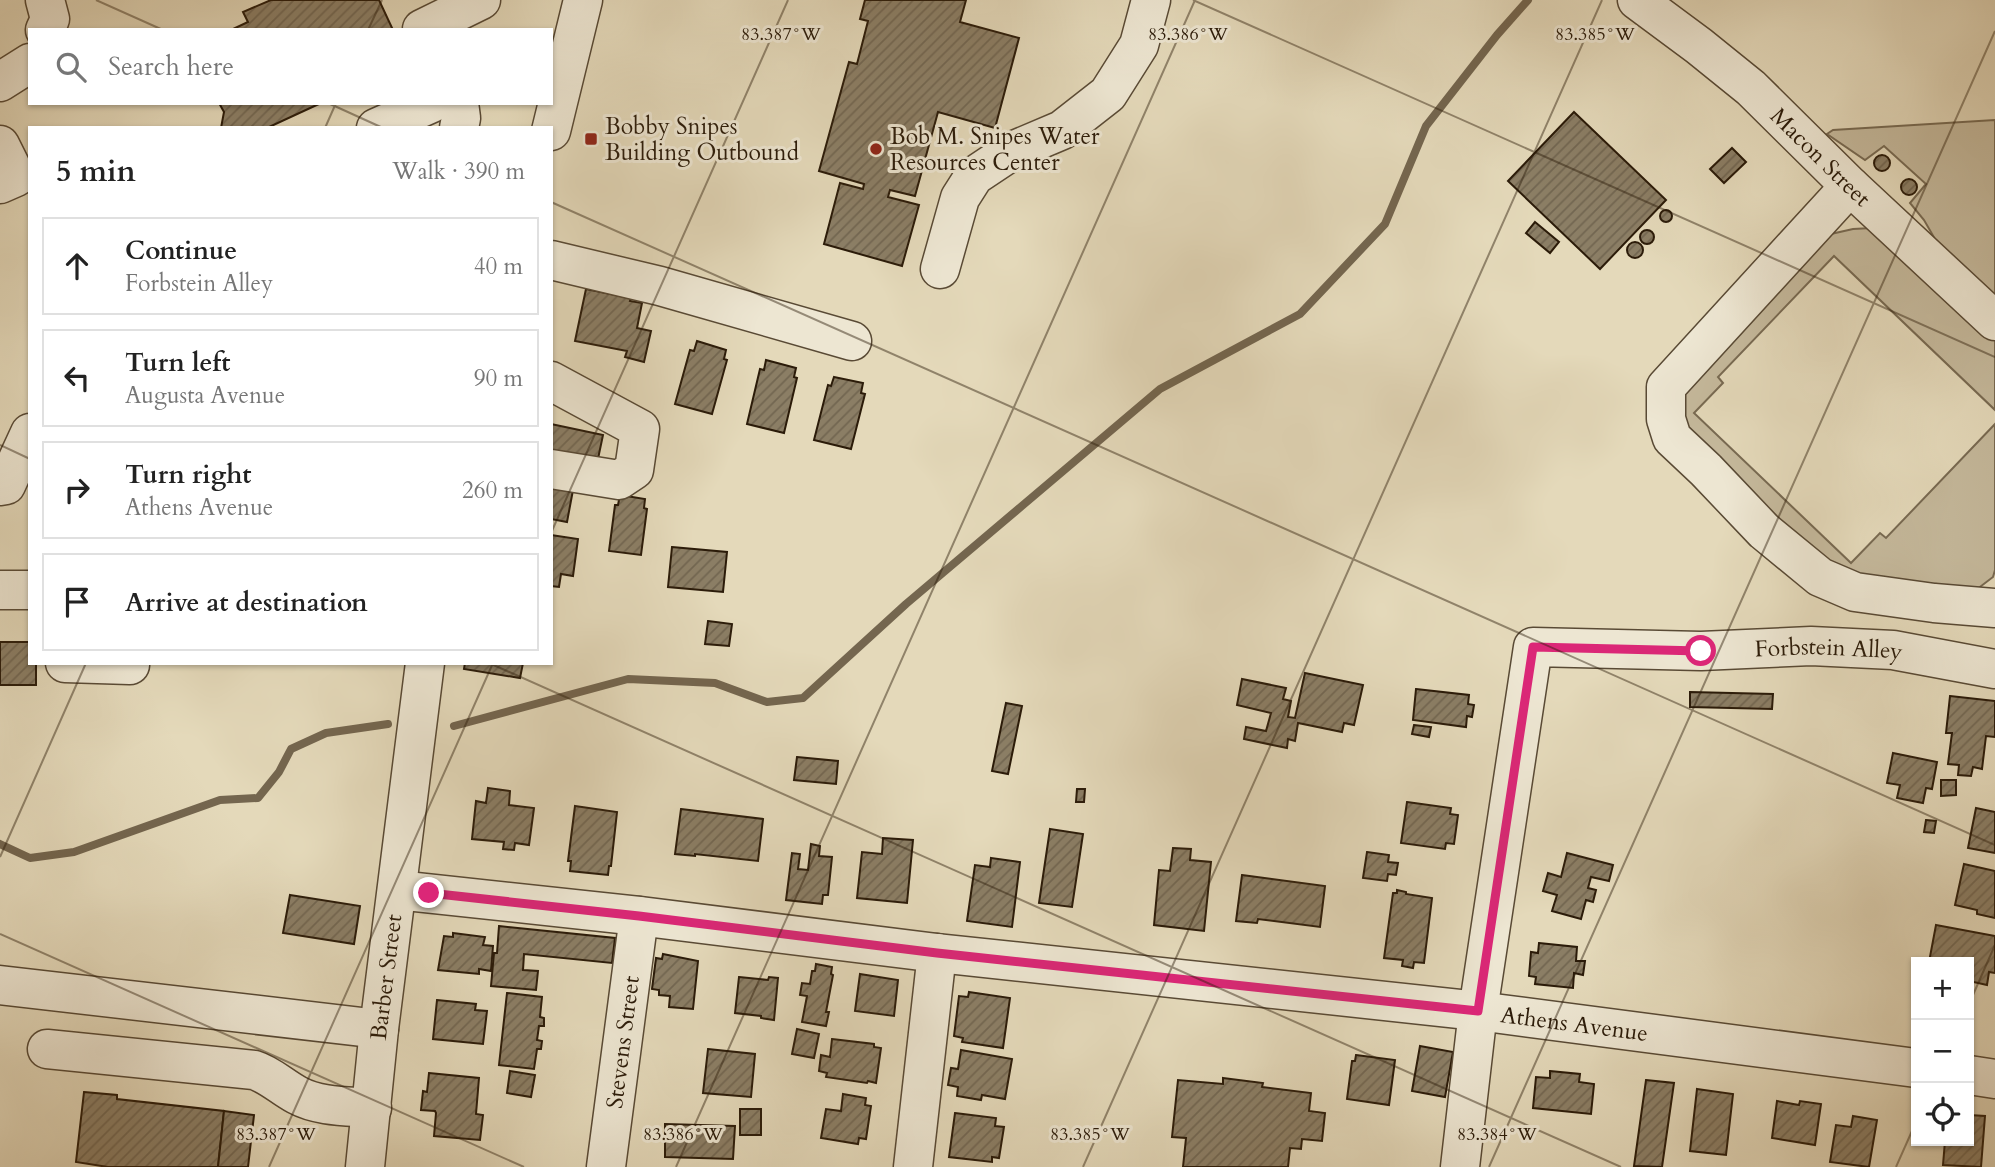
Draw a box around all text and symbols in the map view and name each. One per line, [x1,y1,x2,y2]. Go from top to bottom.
text: 83.387°W [741,22,821,47]
text: 83.386°W [1148,22,1228,47]
text: 83.385°W [1555,22,1635,47]
search box [28,28,553,105]
icon: search [52,48,90,86]
text: Search here [108,49,234,84]
street label: Macon Street [1763,101,1877,214]
place label: Bobby Snipes Building Outbound [605,111,800,168]
place label: Bob M. Snipes Water Resources Center [890,121,1100,178]
marker: Bobby Snipes Building Outbound [583,131,599,147]
marker: Bob M. Snipes Water Resources Center [868,141,884,157]
text: 5 min [56,151,136,192]
text: Walk · 390 m [392,156,525,187]
text: Continue [125,233,237,268]
icon: ahead [58,247,96,285]
text: 40 m [474,251,523,282]
text: Forbstein Alley [125,268,273,299]
text: Turn left [125,345,230,380]
icon: left [58,359,96,397]
text: 90 m [474,363,523,394]
text: Augusta Avenue [125,380,285,411]
text: Turn right [125,457,252,492]
icon: right [58,471,96,509]
text: 260 m [462,475,523,506]
text: Athens Avenue [125,492,273,523]
icon: arrive [58,583,96,621]
text: Arrive at destination [125,585,368,620]
street label: Forbstein Alley [1754,631,1905,667]
route start [1685,635,1716,666]
route end [413,877,444,908]
street label: Barber Street [363,912,409,1042]
map controls [1911,957,1974,1146]
button: + [1911,957,1974,1020]
street label: Stevens Street [599,974,647,1110]
street label: Athens Avenue [1499,999,1650,1049]
button: − [1911,1020,1974,1083]
button: locate [1911,1083,1974,1146]
text: 83.387°W [236,1122,316,1147]
text: 83.386°W [643,1122,723,1147]
text: 83.385°W [1050,1122,1130,1147]
text: 83.384°W [1457,1122,1537,1147]

